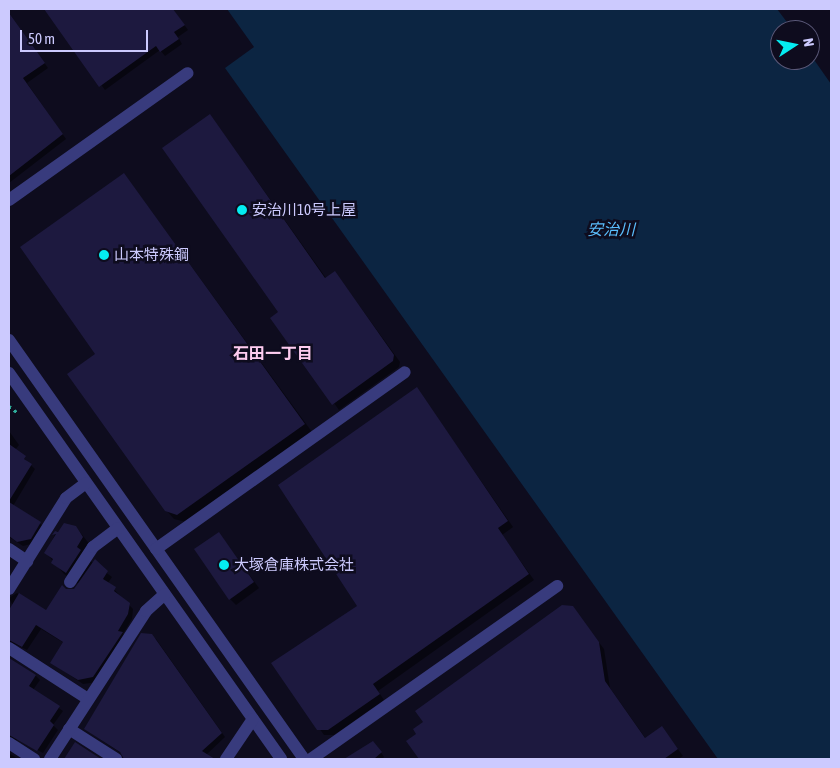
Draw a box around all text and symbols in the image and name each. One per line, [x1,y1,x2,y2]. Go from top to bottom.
scale bar [22,20,150,52]
north arrow [770,20,820,70]
text: 50 m [28,30,55,47]
text: N [800,37,817,48]
place label: 安治川10号上屋 [252,201,356,219]
marker: 安治川10号上屋 [236,204,248,216]
water label: 安治川 [587,219,635,239]
place label: 山本特殊鋼 [114,246,189,264]
marker: 山本特殊鋼 [98,249,110,261]
district label: 石田一丁目 [233,343,313,363]
place label: 大塚倉庫株式会社 [234,556,354,574]
marker: 大塚倉庫株式会社 [218,559,230,571]

